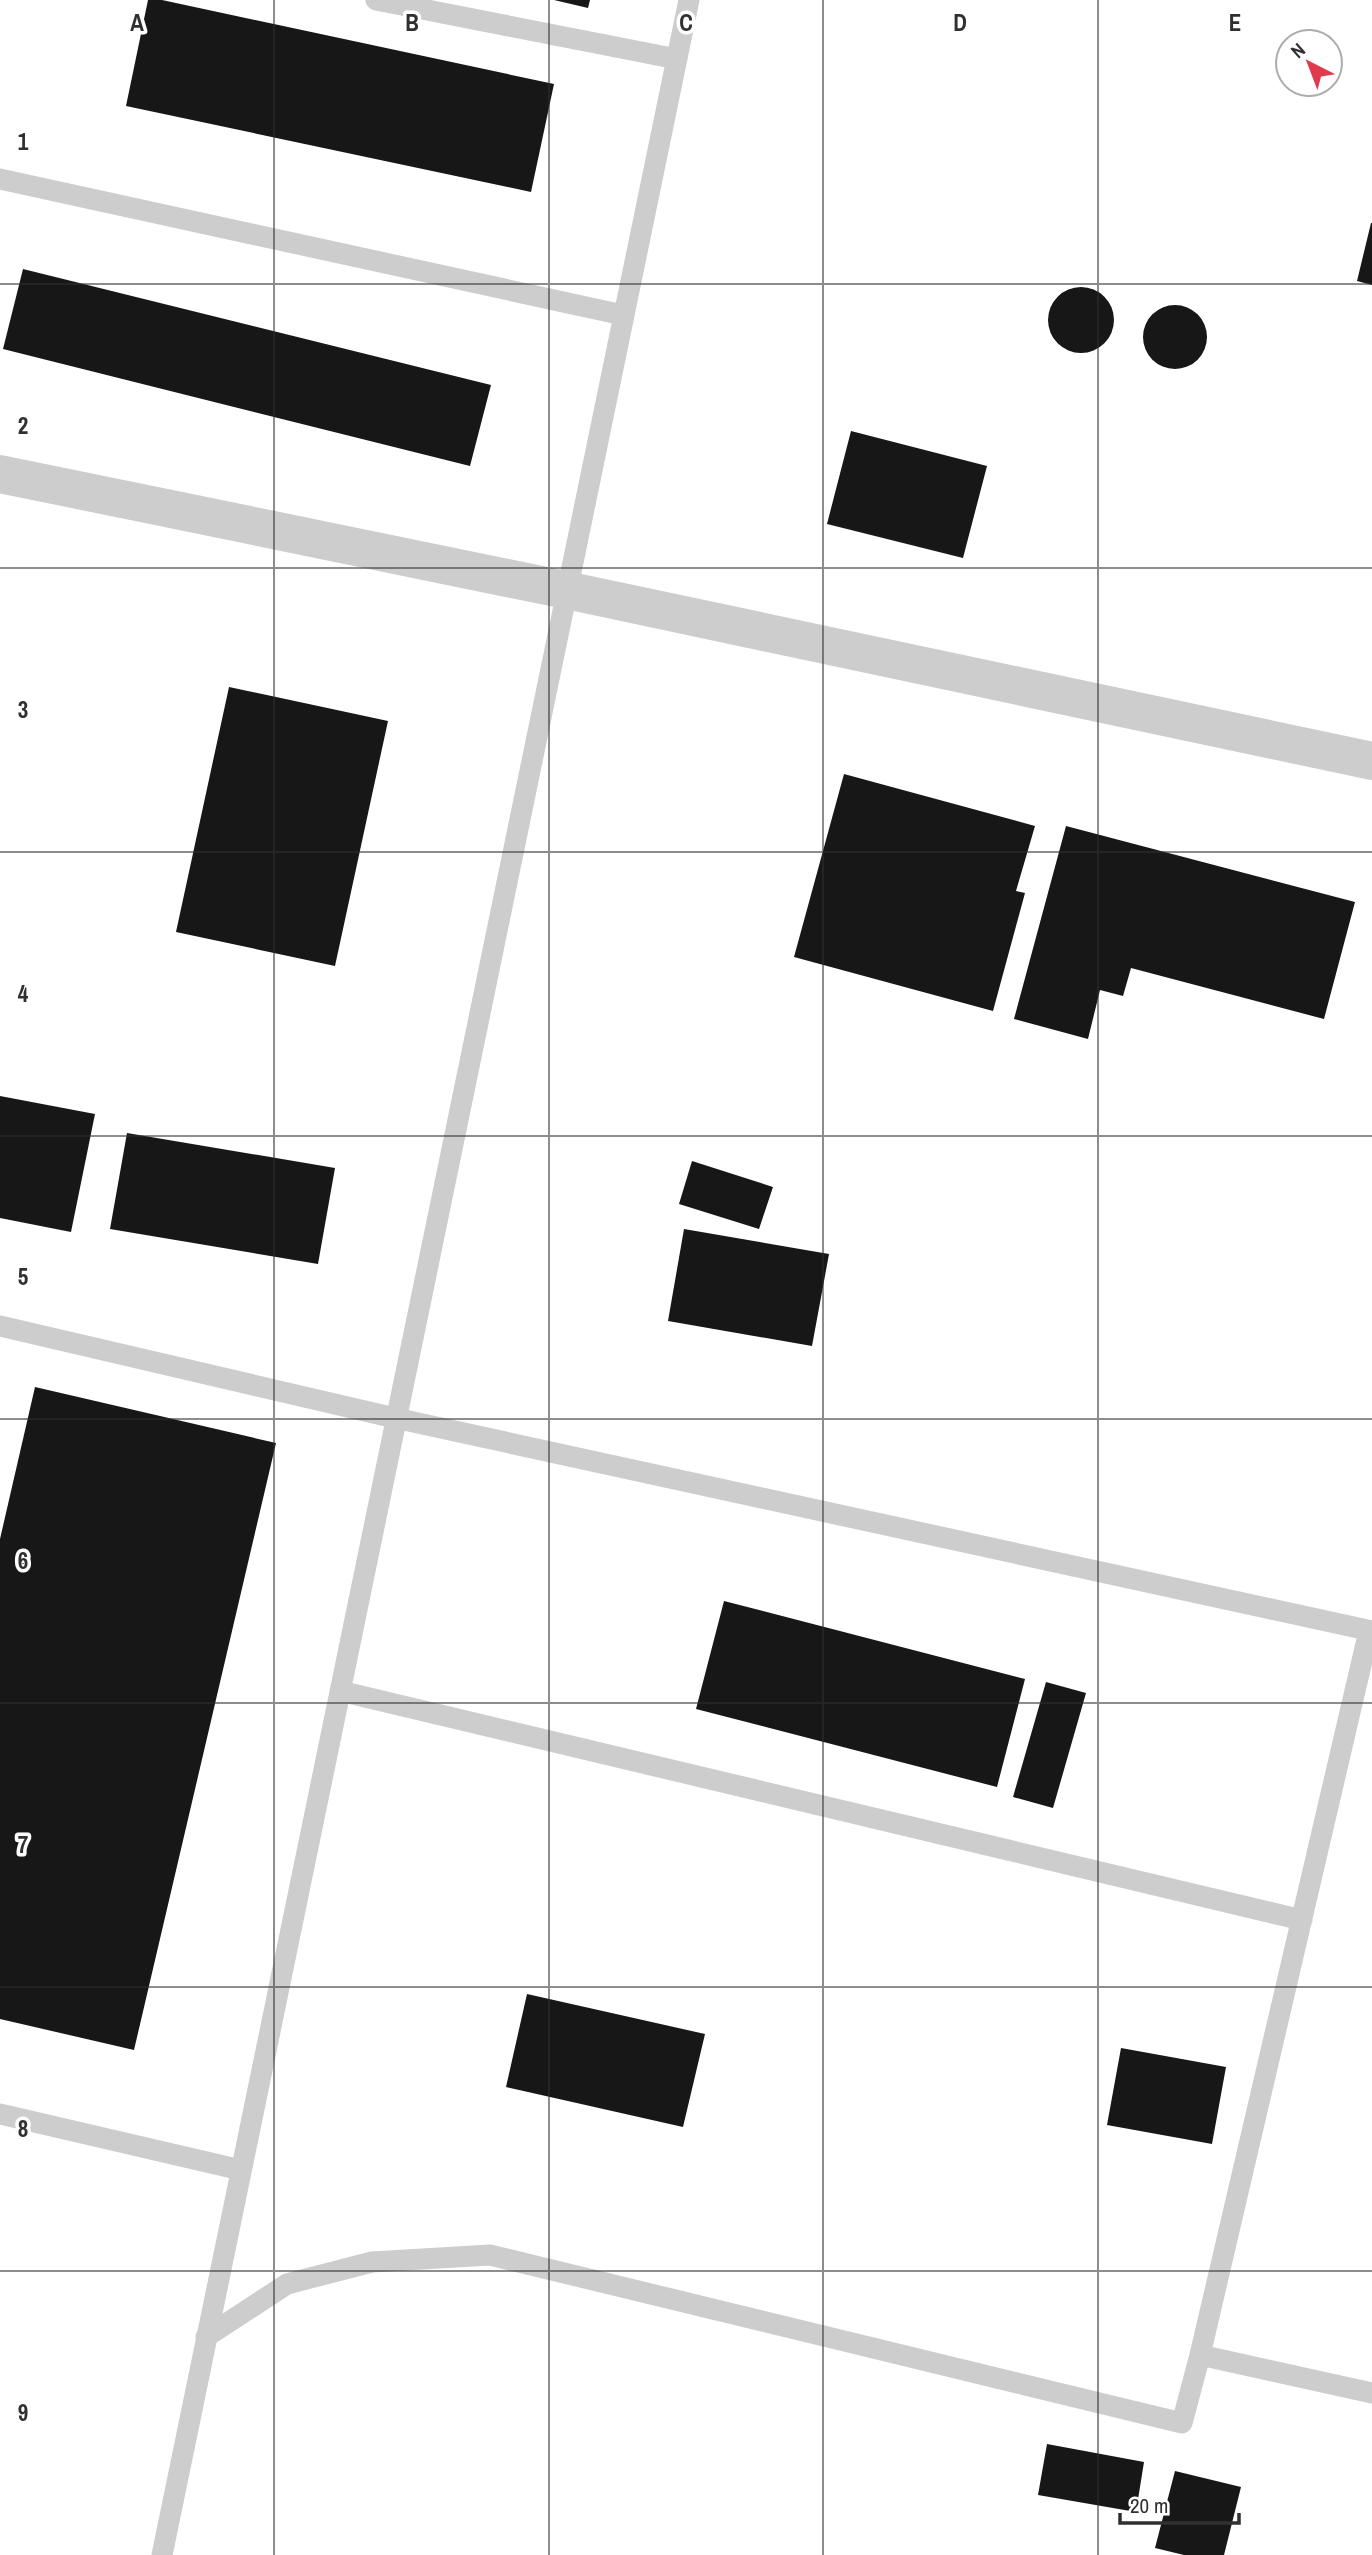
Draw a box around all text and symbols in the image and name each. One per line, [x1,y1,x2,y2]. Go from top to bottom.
text: A [130,7,144,38]
text: B [405,7,419,38]
text: C [679,7,693,38]
text: D [953,7,967,38]
text: E [1229,7,1241,38]
north arrow [1274,28,1344,98]
text: N [1285,37,1311,64]
text: 1 [18,126,29,157]
text: 2 [18,410,28,441]
text: 3 [18,694,28,725]
text: 4 [18,978,29,1009]
text: 5 [18,1261,28,1292]
text: 6 [18,1545,28,1576]
text: 7 [18,1829,28,1860]
text: 8 [18,2113,28,2144]
text: 9 [18,2397,28,2428]
scale bar [1120,2482,1239,2526]
text: 20 m [1130,2491,1168,2520]

